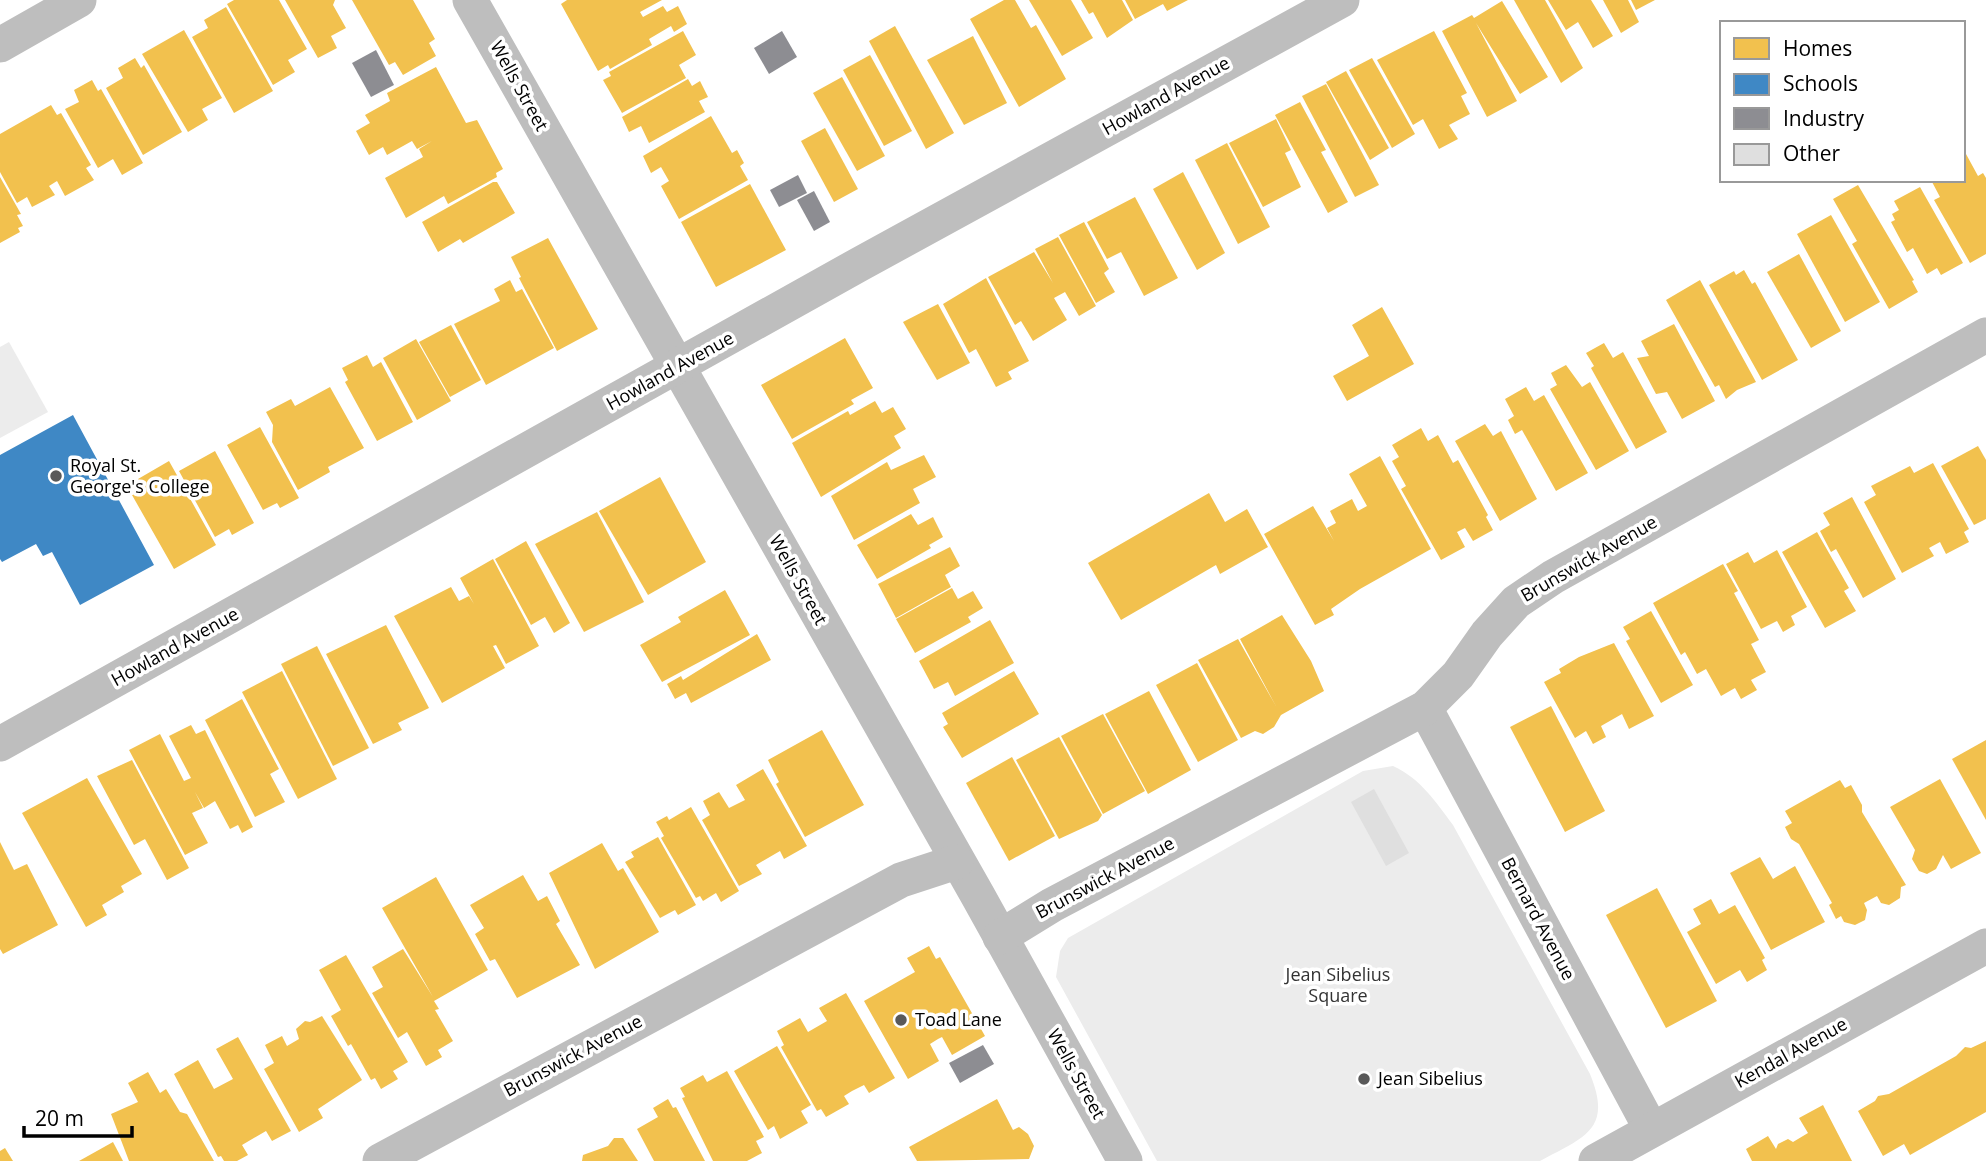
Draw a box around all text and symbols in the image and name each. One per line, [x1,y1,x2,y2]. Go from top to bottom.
legend [1720,21,1965,182]
text: Homes [1783,34,1852,62]
street label: Wells Street [485,36,554,135]
street label: Howland Avenue [1098,50,1233,140]
text: Schools [1783,69,1858,97]
text: Industry [1783,104,1865,132]
text: Other [1783,139,1840,167]
street label: Howland Avenue [602,325,737,415]
place label: Royal St. George's College [70,453,210,498]
marker: Royal St. George's College [48,468,64,484]
street label: Brunswick Avenue [1516,509,1661,607]
street label: Wells Street [764,530,833,629]
street label: Howland Avenue [107,601,242,691]
street label: Brunswick Avenue [1031,830,1178,924]
street label: Bernard Avenue [1496,853,1581,984]
park label: Jean Sibelius Square [1284,962,1390,1007]
place label: Toad Lane [915,1007,1002,1031]
street label: Brunswick Avenue [499,1008,646,1102]
street label: Kendal Avenue [1730,1011,1851,1093]
marker: Toad Lane [893,1012,909,1028]
street label: Wells Street [1042,1024,1111,1123]
place label: Jean Sibelius [1376,1066,1483,1090]
marker: Jean Sibelius [1356,1071,1372,1087]
scale bar [24,1094,133,1138]
text: 20 m [35,1104,84,1132]

